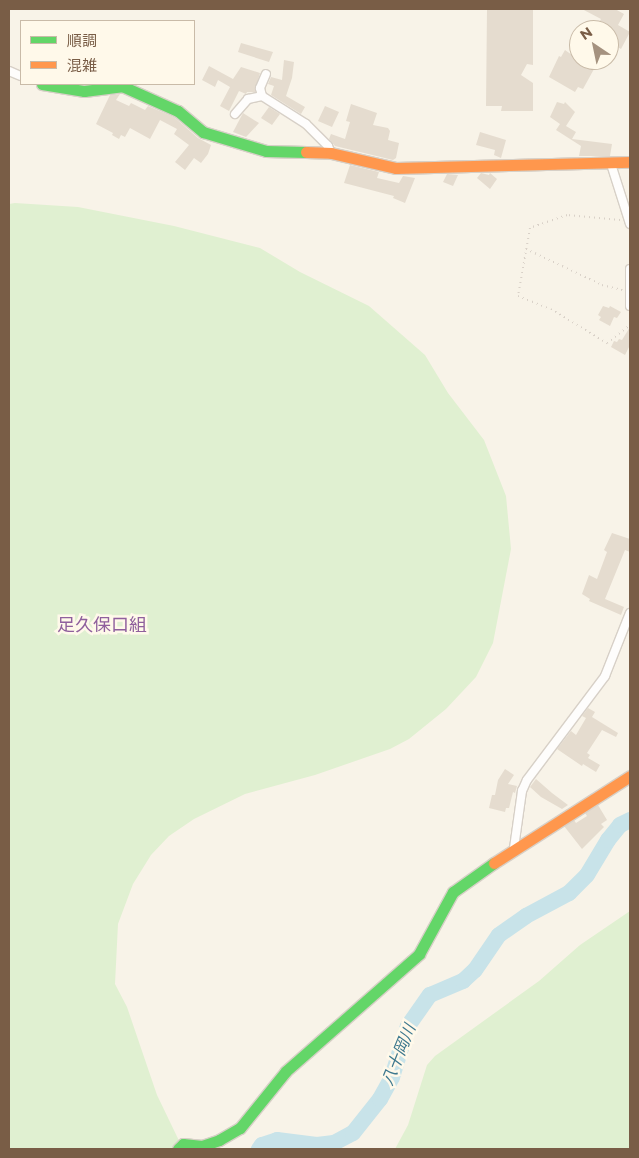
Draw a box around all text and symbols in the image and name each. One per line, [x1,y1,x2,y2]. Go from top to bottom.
legend [20,20,195,85]
north arrow [569,20,619,70]
text: N [576,23,596,44]
text: 順調 [67,31,97,50]
text: 混雑 [67,56,97,75]
district label: 足久保口組 [57,614,147,636]
water label: 八十岡川 [378,1022,420,1088]

